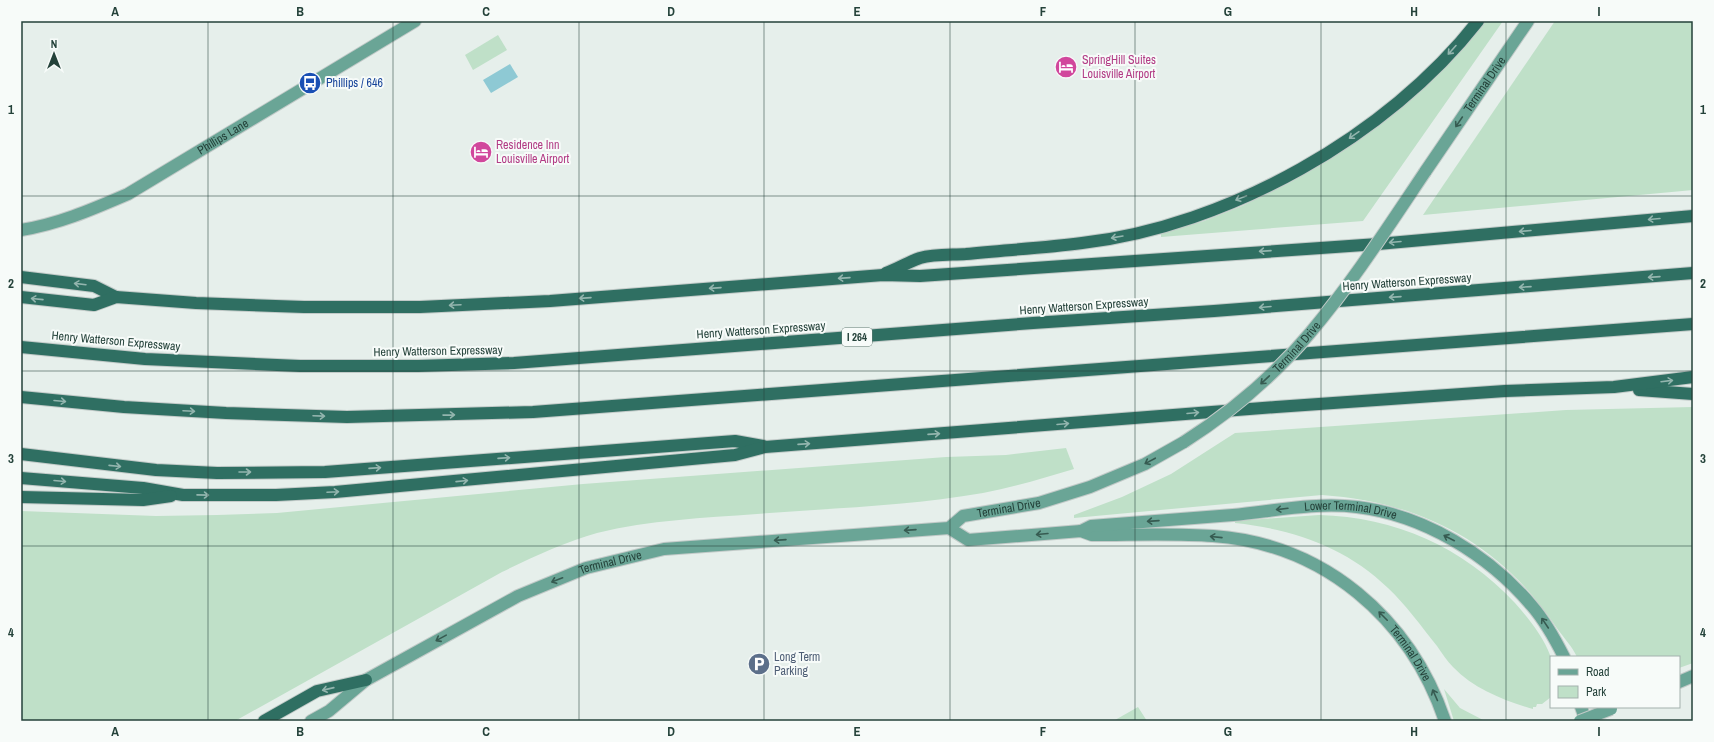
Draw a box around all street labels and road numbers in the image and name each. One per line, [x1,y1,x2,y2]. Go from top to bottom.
street label: Terminal Drive [1460,53,1509,115]
street label: Phillips Lane [194,115,251,158]
street label: Henry Watterson Expressway [1342,270,1472,294]
street label: Henry Watterson Expressway [1019,294,1149,318]
street label: Henry Watterson Expressway [696,318,826,342]
street label: Terminal Drive [1269,318,1324,376]
street label: Henry Watterson Expressway [51,327,181,355]
road number: I 264 [842,328,872,346]
street label: Henry Watterson Expressway [373,342,503,360]
street label: Terminal Drive [976,495,1042,521]
street label: Lower Terminal Drive [1304,498,1399,523]
street label: Terminal Drive [576,547,643,578]
street label: Terminal Drive [1386,622,1435,684]

